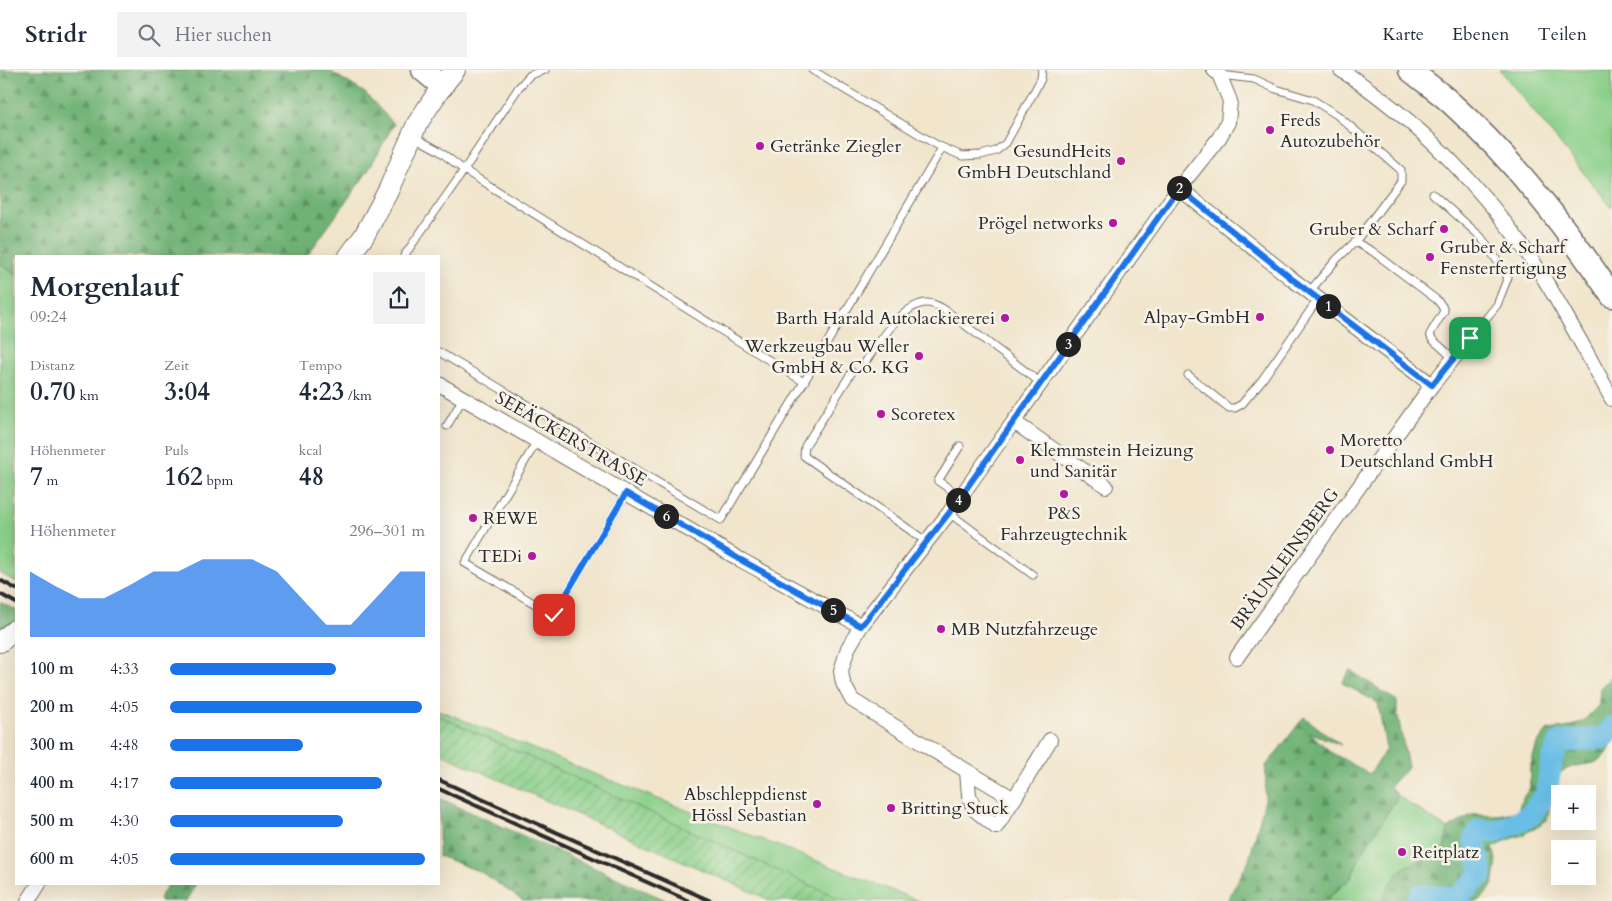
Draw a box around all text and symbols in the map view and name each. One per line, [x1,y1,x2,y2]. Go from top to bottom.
search box [117,12,467,57]
text: Stridr [25,18,87,51]
icon: search [135,21,163,49]
text: Hier suchen [175,22,272,48]
text: Karte [1382,22,1424,47]
text: Ebenen [1452,22,1510,47]
text: Teilen [1538,22,1587,47]
place label: Freds Autozubehör [1280,108,1380,154]
marker: Freds Autozubehör [1264,124,1276,136]
place label: Getränke Ziegler [770,134,901,159]
place label: GesundHeits GmbH Deutschland [957,139,1111,185]
marker: Getränke Ziegler [754,140,766,152]
marker: GesundHeits GmbH Deutschland [1115,155,1127,167]
pin: 2 [1166,176,1192,200]
text: 2 [1176,179,1183,198]
place label: Prögel networks [978,211,1103,236]
marker: Prögel networks [1107,217,1119,229]
place label: Gruber & Scharf [1309,217,1438,242]
marker: Gruber & Scharf [1438,223,1450,235]
place label: Gruber & Scharf Fensterfertigung [1440,235,1569,281]
marker: Gruber & Scharf Fensterfertigung [1424,251,1436,263]
text: Morgenlauf [30,268,179,306]
button: share [373,272,425,324]
pin: 1 [1316,294,1340,318]
text: 1 [1325,297,1332,316]
place label: Alpay-GmbH [1144,305,1250,330]
text: 09:24 [30,306,67,328]
place label: Barth Harald Autolackiererei [776,306,995,331]
marker: Alpay-GmbH [1254,311,1266,323]
marker: Barth Harald Autolackiererei [999,312,1011,324]
pin [1449,317,1491,359]
icon: arrive [1456,324,1484,352]
pin: 3 [1056,332,1080,356]
place label: Werkzeugbau Weller GmbH & Co. KG [743,334,909,380]
text: 3 [1065,335,1072,354]
marker: Werkzeugbau Weller GmbH & Co. KG [913,350,925,362]
text: Distanz [30,356,75,375]
text: Zeit [164,356,189,375]
text: Tempo [299,356,342,375]
text: 0.70 [30,375,76,409]
text: 3:04 [164,375,210,409]
text: 4:23 [299,375,344,409]
street label: SEEÄCKERSTRASSE [491,385,651,493]
text: km [76,386,99,405]
text: /km [344,386,372,405]
place label: Scoretex [891,402,956,427]
marker: Scoretex [875,408,887,420]
place label: Moretto Deutschland GmbH [1340,428,1494,474]
place label: Klemmstein Heizung und Sanitär [1030,438,1194,484]
text: Höhenmeter [30,441,105,460]
text: Puls [164,441,189,460]
text: kcal [299,441,322,460]
marker: Moretto Deutschland GmbH [1324,444,1336,456]
marker: Klemmstein Heizung und Sanitär [1014,454,1026,466]
text: 7 [30,460,43,494]
text: 162 [164,460,203,494]
text: 48 [299,460,324,494]
text: m [43,471,58,490]
text: bpm [203,471,233,490]
street label: BRÄUNLEINSBERG [1225,483,1345,635]
pin: 4 [946,488,970,512]
marker: P&S Fahrzeugtechnik [1058,488,1070,500]
text: 4 [955,491,962,510]
place label: P&S Fahrzeugtechnik [1000,501,1128,547]
pin: 6 [654,504,678,528]
place label: REWE [483,506,538,531]
text: 6 [663,507,670,526]
marker: REWE [467,512,479,524]
text: Höhenmeter [30,520,116,542]
text: 296–301 m [349,520,425,542]
place label: TEDi [478,544,522,569]
marker: TEDi [526,550,538,562]
pin [533,594,575,636]
pin: 5 [820,598,846,622]
icon: check [540,601,568,629]
text: 5 [830,601,837,620]
place label: MB Nutzfahrzeuge [951,617,1098,642]
marker: MB Nutzfahrzeuge [935,623,947,635]
text: 100 m [30,658,74,680]
text: 4:33 [110,658,139,680]
text: 200 m [30,696,74,718]
text: 4:05 [110,696,139,718]
text: 300 m [30,734,74,756]
text: 4:48 [110,734,139,756]
text: 400 m [30,772,74,794]
text: 4:17 [110,772,139,794]
place label: Abschleppdienst Hössl Sebastian [684,782,808,828]
map controls [1551,785,1596,885]
button: + [1551,785,1596,830]
place label: Britting Stuck [901,796,1009,821]
marker: Abschleppdienst Hössl Sebastian [811,798,823,810]
marker: Britting Stuck [885,802,897,814]
text: 500 m [30,810,74,832]
text: 4:30 [110,810,139,832]
place label: Reitplatz [1412,840,1479,865]
button: − [1551,840,1596,885]
marker: Reitplatz [1396,846,1408,858]
text: 600 m [30,848,74,870]
text: 4:05 [110,848,139,870]

